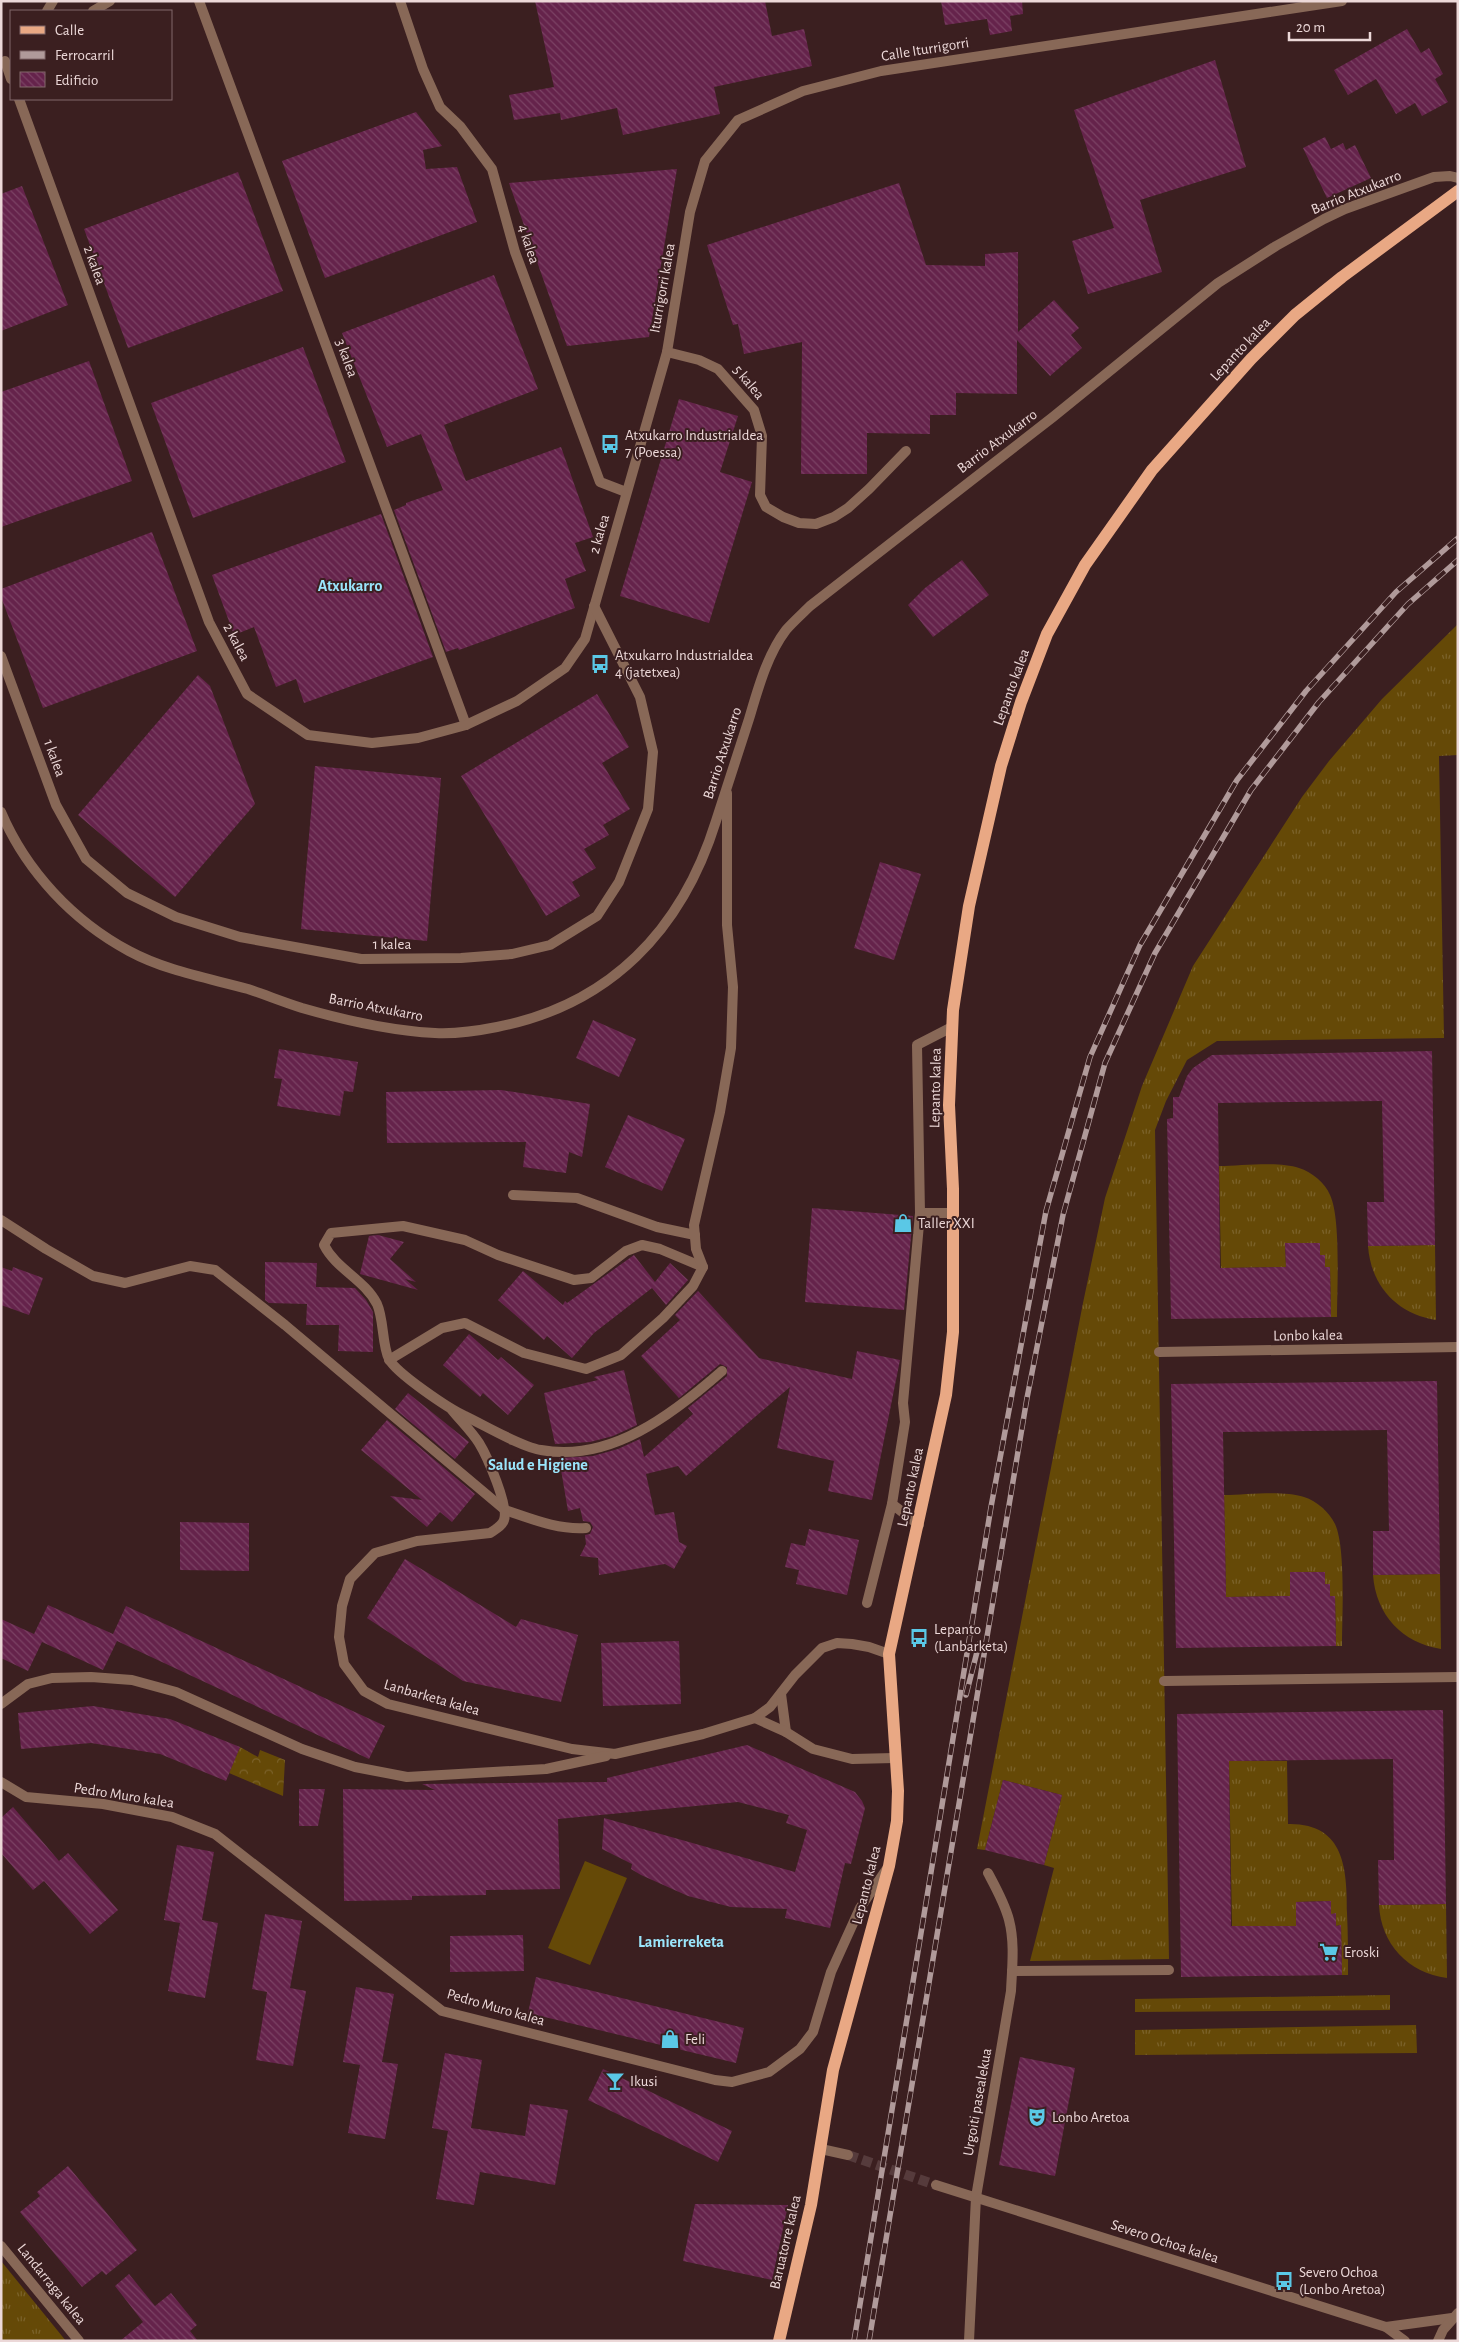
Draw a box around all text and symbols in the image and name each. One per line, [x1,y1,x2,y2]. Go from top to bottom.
legend [10,10,172,100]
scale bar [1289,10,1370,42]
text: 20 m [1296,20,1325,35]
text: Calle [55,23,84,38]
street label: Calle Iturrigorri [880,35,970,64]
text: Ferrocarril [55,48,114,63]
text: Edificio [55,73,98,88]
street label: Barrio Atxukarro [1309,168,1403,217]
street label: 4 kalea [515,222,542,266]
street label: Iturrigorri kalea [647,242,678,334]
street label: 2 kalea [81,244,108,287]
street label: Lepanto kalea [1207,315,1273,384]
street label: 3 kalea [333,337,360,379]
street label: 5 kalea [730,362,767,402]
street label: Barrio Atxukarro [955,407,1040,476]
place label: Atxukarro Industrialdea 7 (Poessa) [625,428,763,460]
bus stop icon: Atxukarro Industrialdea 7 (Poessa) [599,433,621,455]
street label: 2 kalea [587,513,612,556]
district label: Atxukarro [318,578,382,594]
street label: 2 kalea [220,621,253,664]
street label: Lepanto kalea [991,647,1032,728]
place label: Atxukarro Industrialdea 4 (jatetxea) [615,648,753,680]
bus stop icon: Atxukarro Industrialdea 4 (jatetxea) [589,653,611,675]
street label: Barrio Atxukarro [701,705,744,801]
street label: 1 kalea [41,737,68,779]
street label: 1 kalea [373,937,411,952]
street label: Barrio Atxukarro [328,991,424,1024]
street label: Lepanto kalea [927,1048,944,1128]
shop icon: Taller XXI [892,1212,914,1234]
place label: Taller XXI [918,1216,975,1231]
street label: Lonbo kalea [1273,1327,1343,1344]
street label: Lepanto kalea [895,1446,926,1528]
district label: Salud e Higiene [488,1457,588,1473]
place label: Lepanto (Lanbarketa) [934,1622,1008,1654]
bus stop icon: Lepanto (Lanbarketa) [908,1627,930,1649]
street label: Lanbarketa kalea [382,1677,481,1718]
street label: Pedro Muro kalea [73,1780,175,1811]
street label: Lepanto kalea [849,1844,884,1926]
district label: Lamierreketa [638,1934,724,1950]
supermarket icon: Eroski [1318,1941,1340,1963]
place label: Eroski [1344,1945,1379,1960]
street label: Pedro Muro kalea [445,1986,547,2029]
shop icon: Feli [659,2028,681,2050]
place label: Feli [685,2032,705,2047]
street label: Urgoiti pasealekua [961,2047,994,2157]
bar icon: Ikusi [604,2070,626,2092]
place label: Ikusi [630,2074,658,2089]
theatre icon: Lonbo Aretoa [1026,2106,1048,2128]
place label: Lonbo Aretoa [1052,2110,1130,2125]
street label: Baruatorre kalea [767,2194,804,2291]
street label: Severo Ochoa kalea [1109,2217,1221,2266]
street label: Landarraga kalea [15,2241,89,2328]
place label: Severo Ochoa (Lonbo Aretoa) [1299,2265,1386,2297]
bus stop icon: Severo Ochoa (Lonbo Aretoa) [1273,2270,1295,2292]

